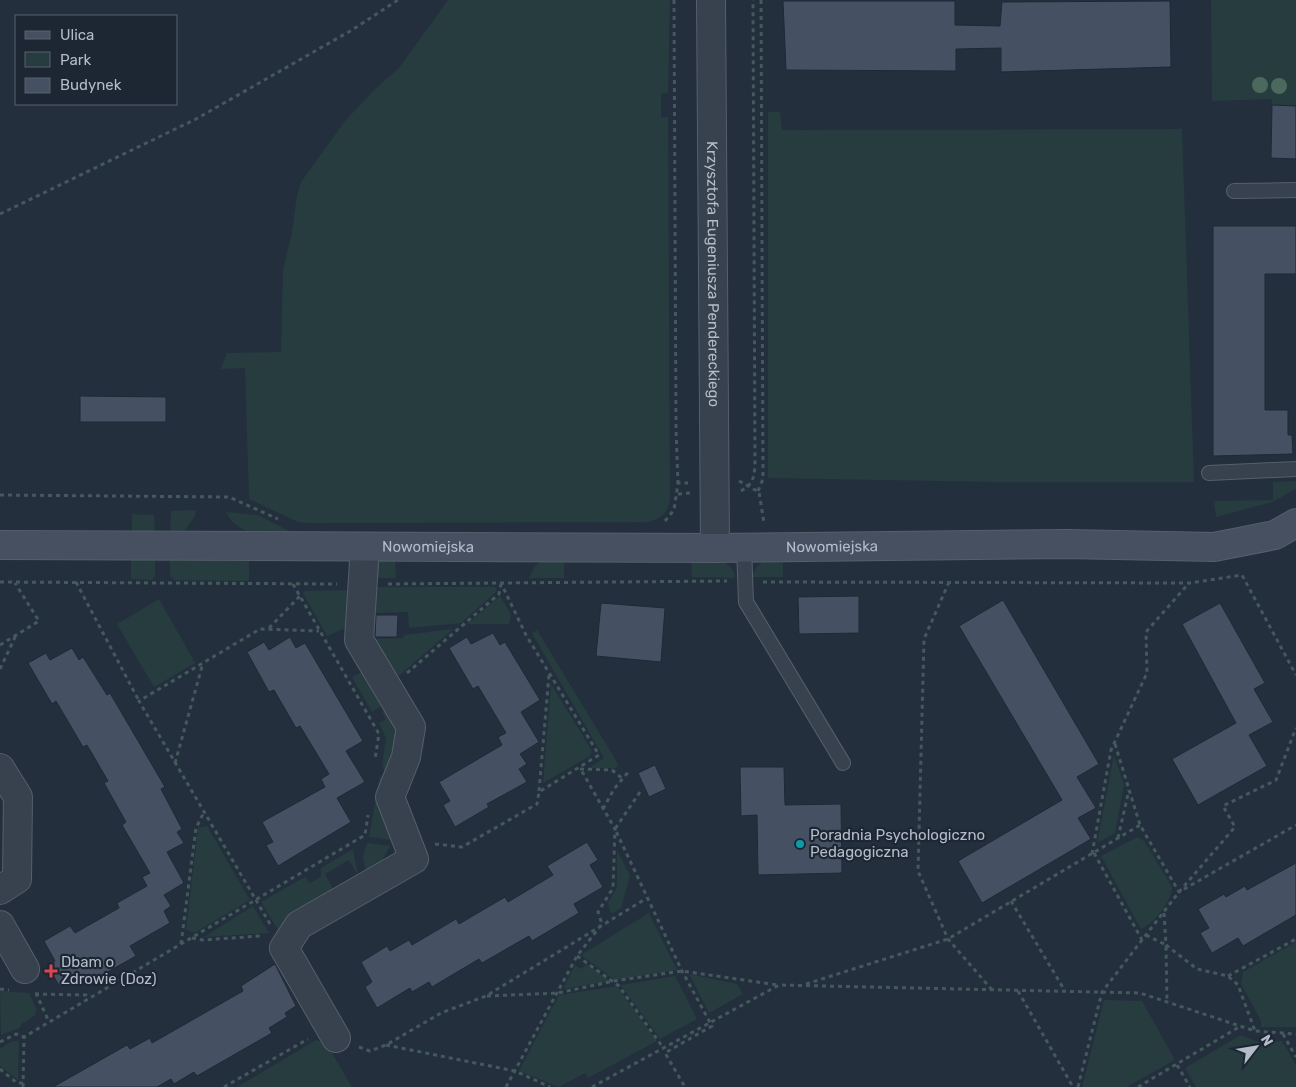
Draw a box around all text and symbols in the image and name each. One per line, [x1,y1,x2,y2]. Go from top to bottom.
legend [15,15,178,105]
text: Ulica [60,26,94,44]
text: Park [60,51,91,69]
text: Budynek [60,76,122,94]
street label: Krzysztofa Eugeniusza Pendereckiego [703,141,723,407]
street label: Nowomiejska [786,537,878,556]
street label: Nowomiejska [382,538,474,556]
place label: Poradnia Psychologiczno Pedagogiczna [810,826,985,861]
marker: Poradnia Psychologiczno Pedagogiczna [794,838,806,850]
place label: Dbam o Zdrowie (Doz) [61,953,157,988]
marker: Dbam o Zdrowie (Doz) [45,965,57,977]
north arrow [1231,1022,1281,1072]
text: N [1257,1032,1277,1049]

